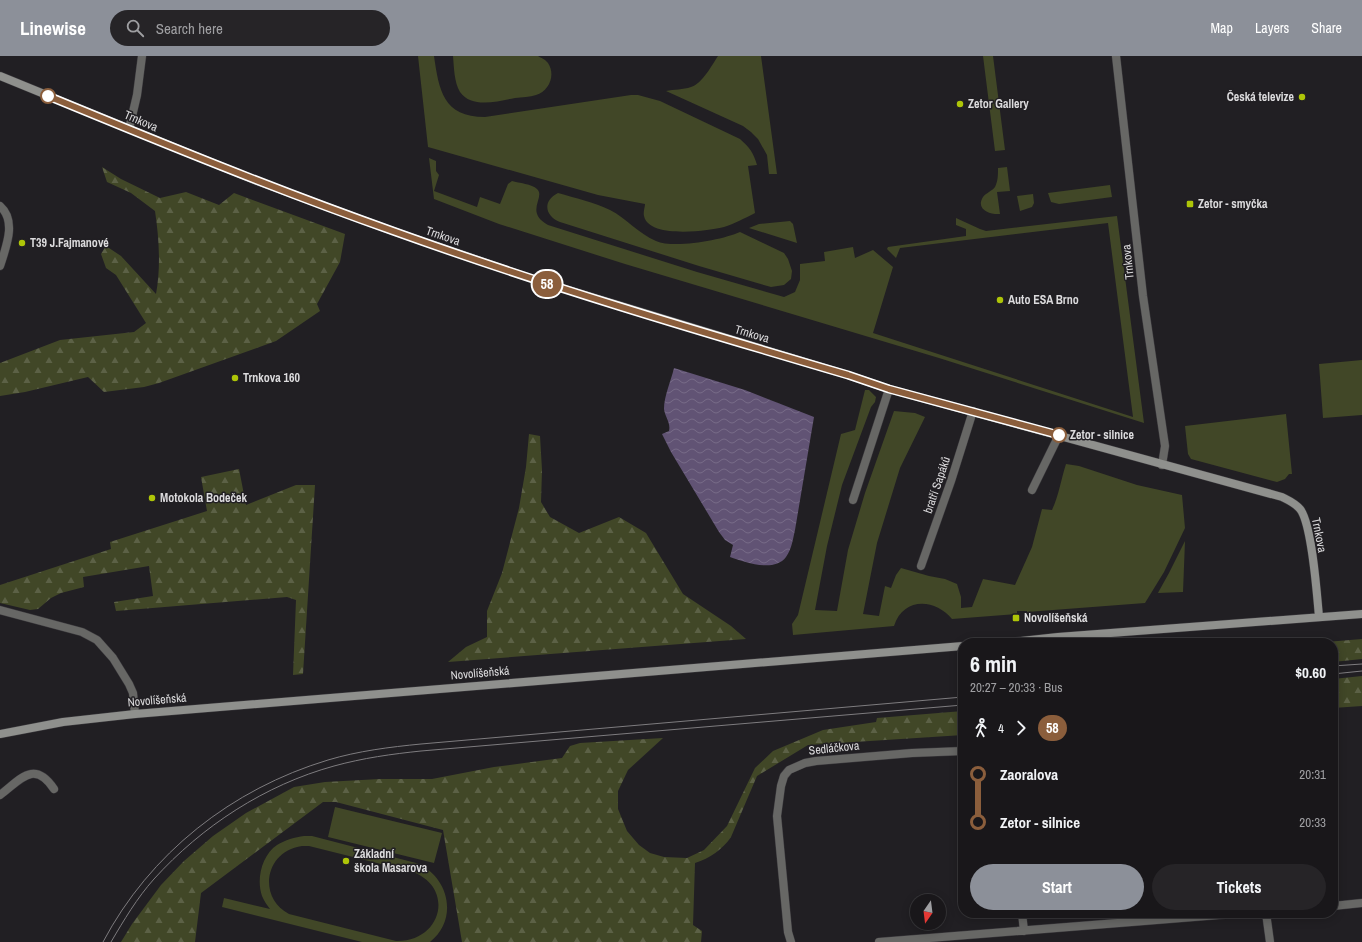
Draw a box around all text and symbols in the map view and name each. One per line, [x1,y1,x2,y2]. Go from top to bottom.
search box [110,10,390,46]
text: Linewise [20,15,86,41]
icon: search [124,17,146,39]
text: Search here [156,18,223,39]
text: Map [1211,19,1233,37]
text: Layers [1255,19,1289,37]
text: Share [1311,19,1342,37]
unlabelled marker [40,88,56,104]
place label: Česká televize [1227,89,1295,105]
marker: Česká televize [1297,92,1307,102]
place label: Zetor Gallery [968,96,1029,112]
marker: Zetor Gallery [955,99,965,109]
street label: Trnkova [122,107,161,135]
place label: Zetor - smyčka [1198,196,1268,212]
marker: Zetor - smyčka [1185,199,1195,209]
street label: Trnkova [424,223,463,249]
place label: T39 J.Fajmanové [30,235,109,251]
marker: T39 J.Fajmanové [17,238,27,248]
street label: Trnkova [1118,243,1138,280]
line badge: 58 [529,271,565,297]
text: 58 [541,275,553,293]
place label: Auto ESA Brno [1008,292,1079,308]
marker: Auto ESA Brno [995,295,1005,305]
street label: Trnkova [733,321,772,347]
place label: Trnkova 160 [243,370,300,386]
marker: Trnkova 160 [230,373,240,383]
marker: Zetor - silnice [1051,427,1067,443]
place label: Zetor - silnice [1070,427,1135,443]
street label: bratří Sapáků [920,454,954,516]
place label: Motokola Bodeček [160,490,247,506]
marker: Motokola Bodeček [147,493,157,503]
street label: Trnkova [1308,516,1330,554]
place label: Novolíšeňská [1024,610,1088,626]
marker: Novolíšeňská [1011,613,1021,623]
text: 6 min [970,649,1017,679]
street label: Novolíšeňská [450,662,511,684]
text: $0.60 [1295,662,1326,683]
text: 20:27 – 20:33 · Bus [970,679,1062,696]
street label: Novolíšeňská [127,689,188,711]
icon: walk [970,717,992,739]
icon: forward [1010,717,1032,739]
text: 58 [1046,719,1059,737]
text: 4 [998,720,1004,737]
street label: Sedláčkova [808,737,861,759]
text: Zaoralova [1000,764,1058,785]
text: 20:31 [1299,766,1326,783]
text: Zetor - silnice [1000,812,1080,833]
text: 20:33 [1299,814,1326,831]
place label: Základní škola Masarova [354,846,428,876]
marker: Základní škola Masarova [341,856,351,866]
button: Start [970,864,1144,910]
button: Tickets [1152,864,1326,910]
north arrow [910,894,946,930]
map controls [910,894,946,930]

